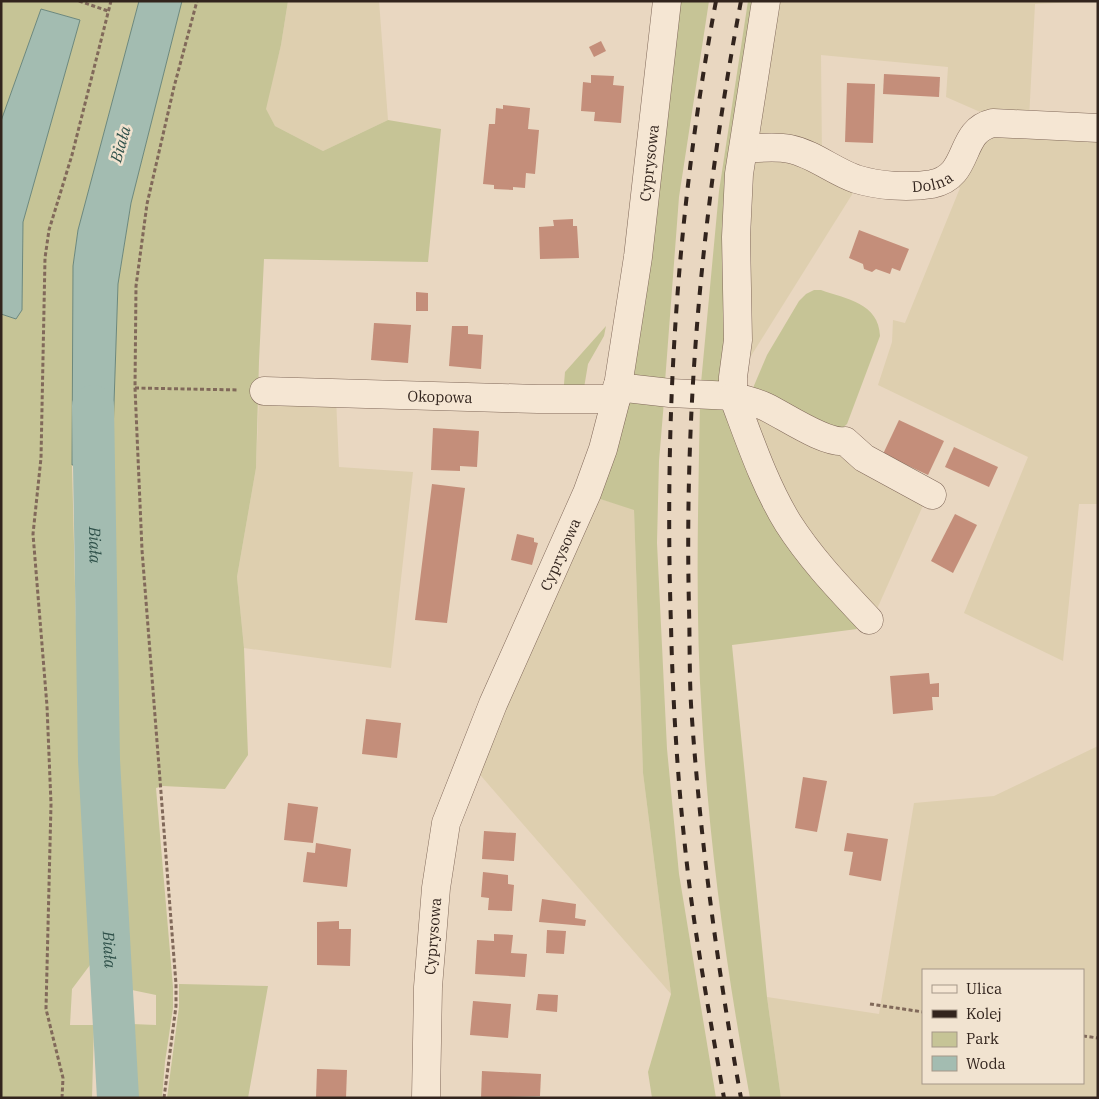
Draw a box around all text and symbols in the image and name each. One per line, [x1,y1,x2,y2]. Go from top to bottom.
water label: Biała [105,123,135,165]
street label: Cyprysowa [635,123,662,202]
street label: Dolna [911,167,957,196]
street label: Okopowa [407,386,473,407]
street label: Cyprysowa [535,515,584,593]
water label: Biała [85,525,106,564]
street label: Cyprysowa [420,897,445,976]
water label: Biała [99,930,121,969]
legend [922,969,1084,1084]
text: Ulica [966,979,1002,998]
text: Kolej [966,1004,1002,1023]
text: Park [966,1029,999,1048]
text: Woda [966,1054,1006,1073]

